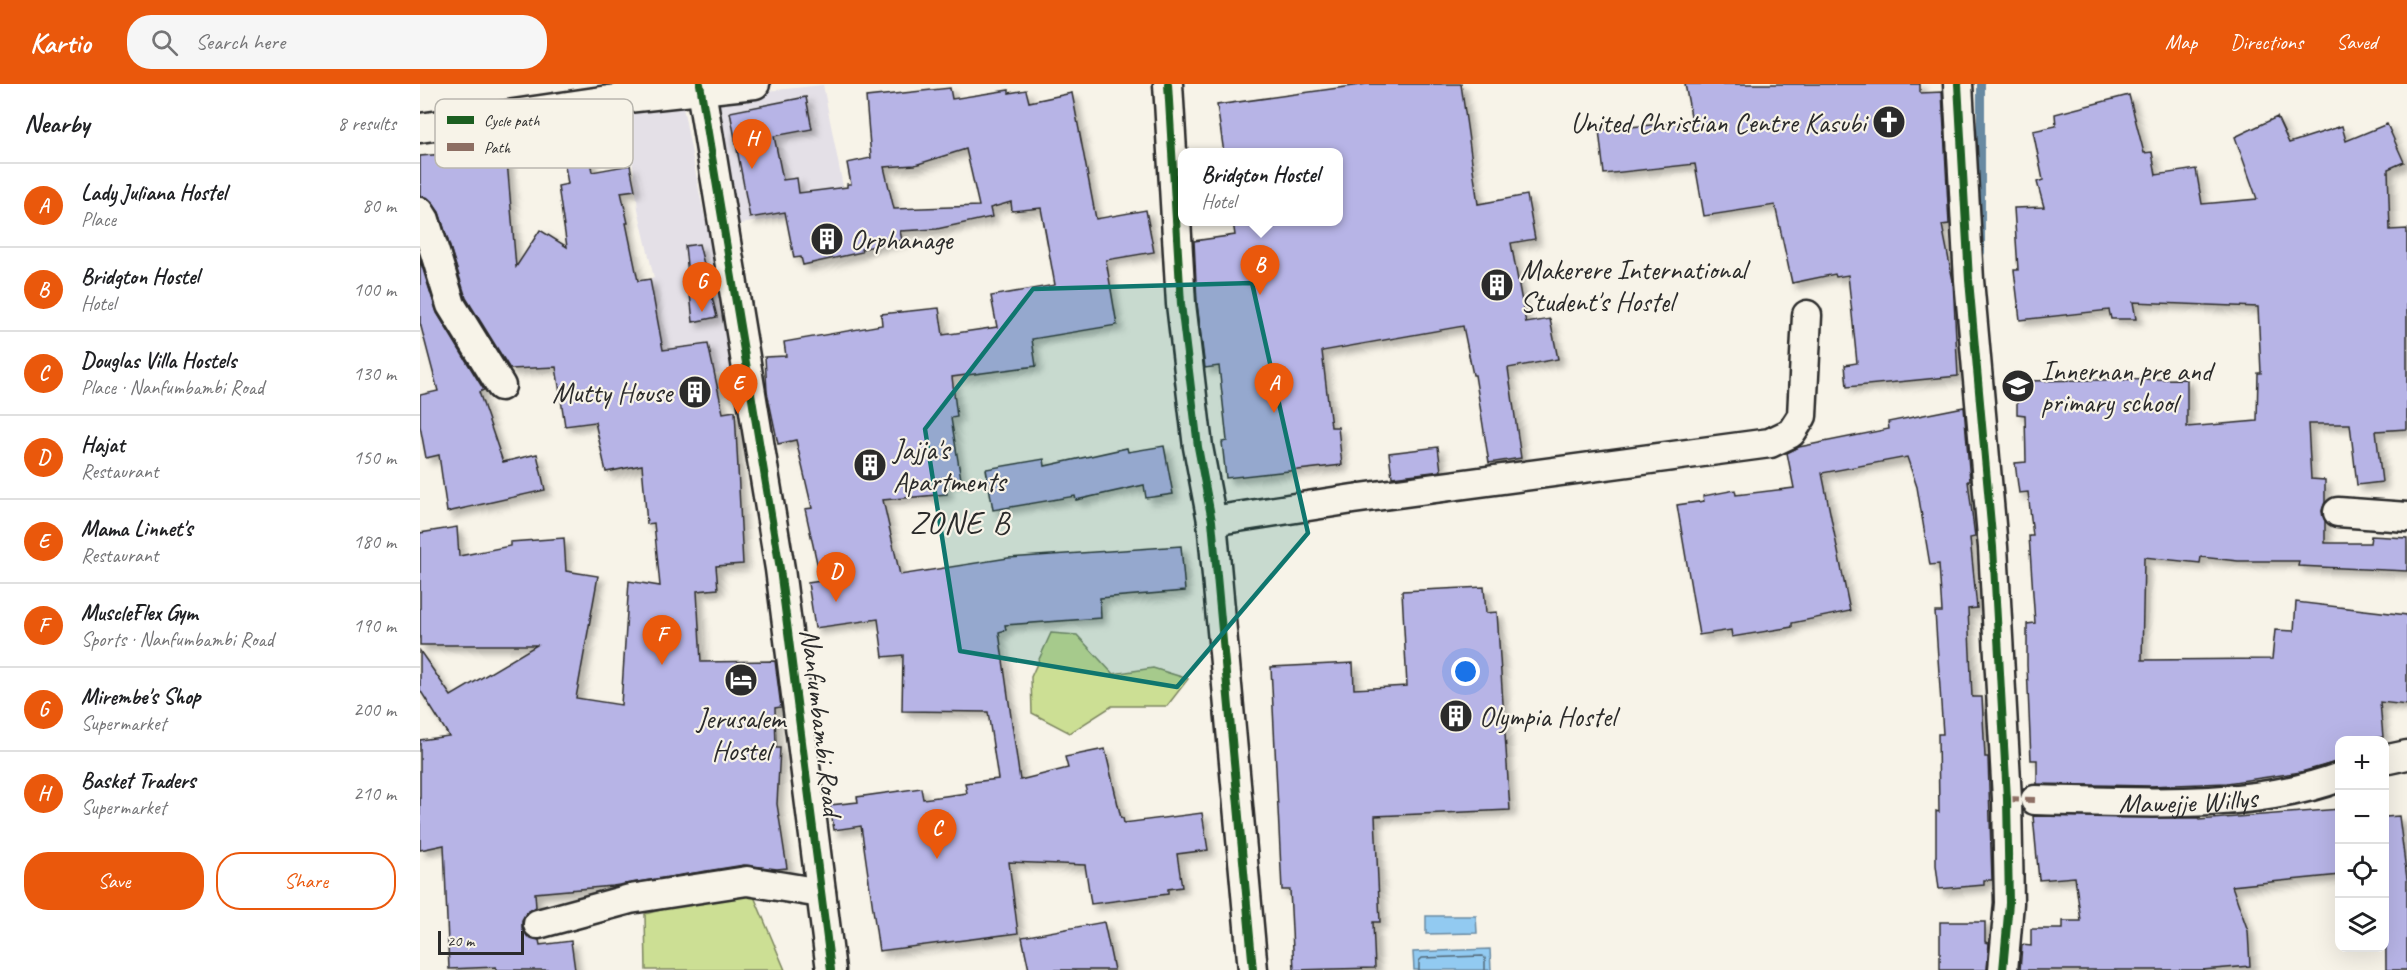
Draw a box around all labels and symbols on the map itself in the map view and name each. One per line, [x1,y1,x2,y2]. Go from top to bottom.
legend [435,99,633,168]
church icon: United Christian Centre Kasubi [1871,104,1907,140]
place label: United Christian Centre Kasubi [1570,105,1870,140]
text: Cycle path [484,111,540,131]
pin: H [732,120,772,169]
text: Path [484,138,511,158]
building icon: Orphanage [809,221,845,257]
place label: Orphanage [850,222,954,257]
pin: B [1240,246,1280,295]
place label: Makerere International Student's Hostel [1520,252,1751,319]
pin: G [682,262,722,312]
building icon: Makerere International Student's Hostel [1479,267,1515,303]
place label: Innernan pre and primary school [2041,353,2216,420]
pin: E [718,364,758,414]
pin: A [1254,364,1294,413]
school or university icon: Innernan pre and primary school [2000,368,2036,404]
building icon: Mutty House [677,374,713,410]
place label: Mutty House [552,375,674,410]
place label: Jajja's Apartments [891,432,1008,499]
building icon: Jajja's Apartments [852,447,888,483]
district label: ZONE B [909,502,1011,543]
pin: D [816,552,856,602]
pin: F [642,616,682,665]
street label: Nanfumbambi Road [793,627,851,821]
your location [1451,657,1480,686]
hotel icon: Jerusalem Hostel [723,662,759,698]
building icon: Olympia Hostel [1438,698,1474,734]
place label: Olympia Hostel [1479,699,1621,734]
place label: Jerusalem Hostel [695,701,788,768]
street label: Mawejje Willys [2119,780,2261,821]
pin: C [918,810,956,859]
scale bar [438,928,524,956]

